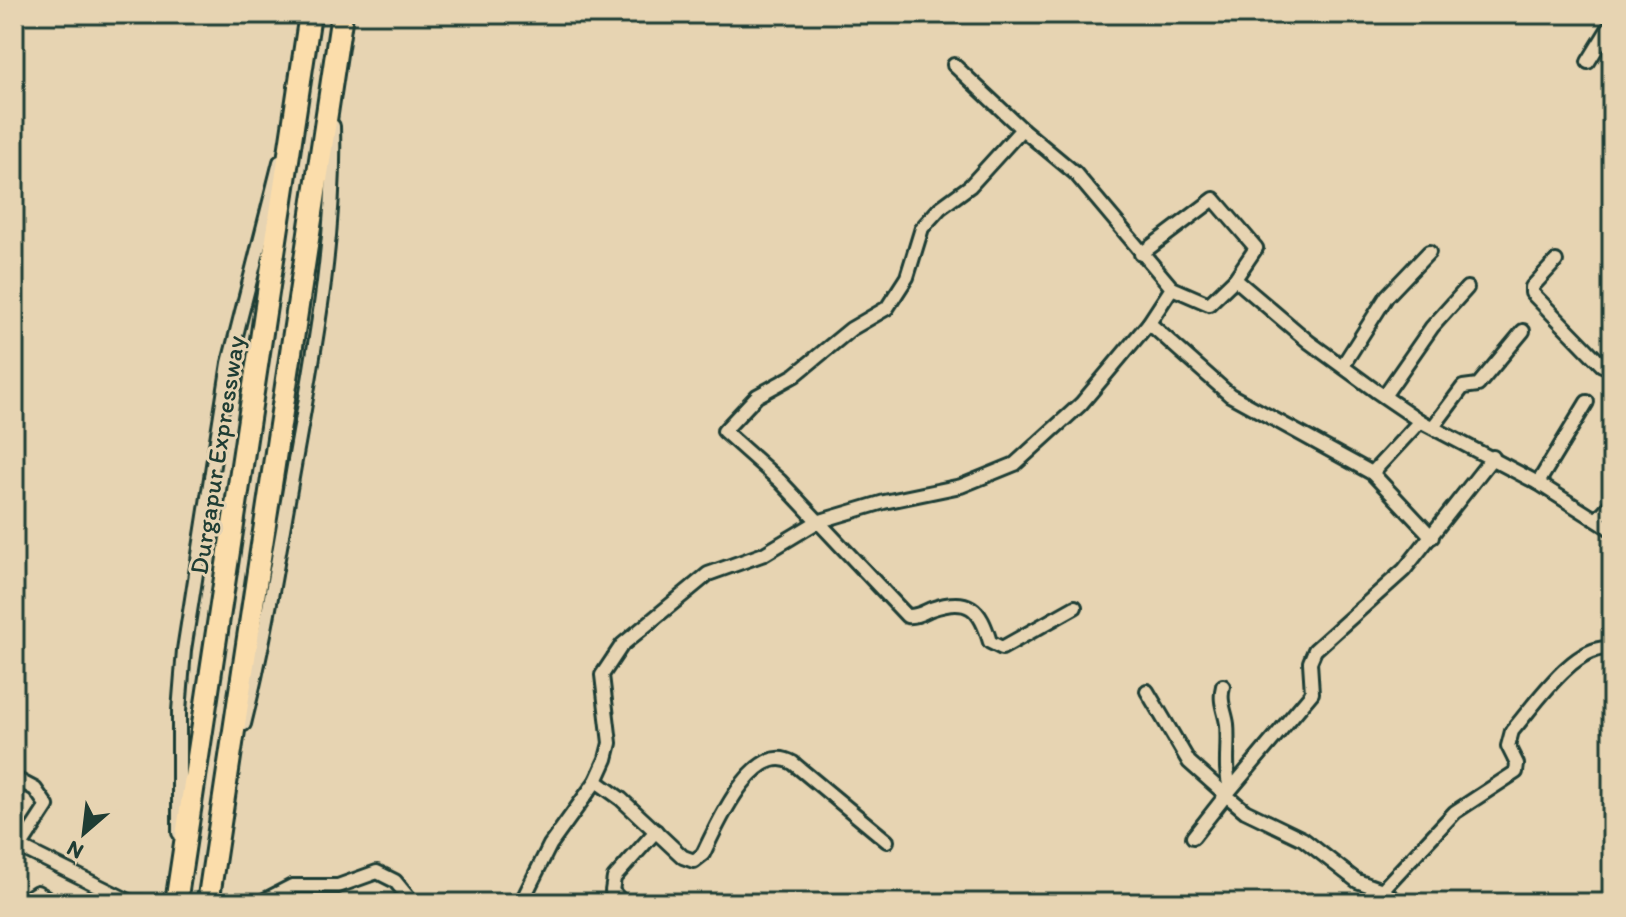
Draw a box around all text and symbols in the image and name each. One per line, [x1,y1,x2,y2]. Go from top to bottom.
street label: Durgapur Expressway [182,333,252,577]
north arrow [44,793,124,873]
text: N [62,835,88,866]

